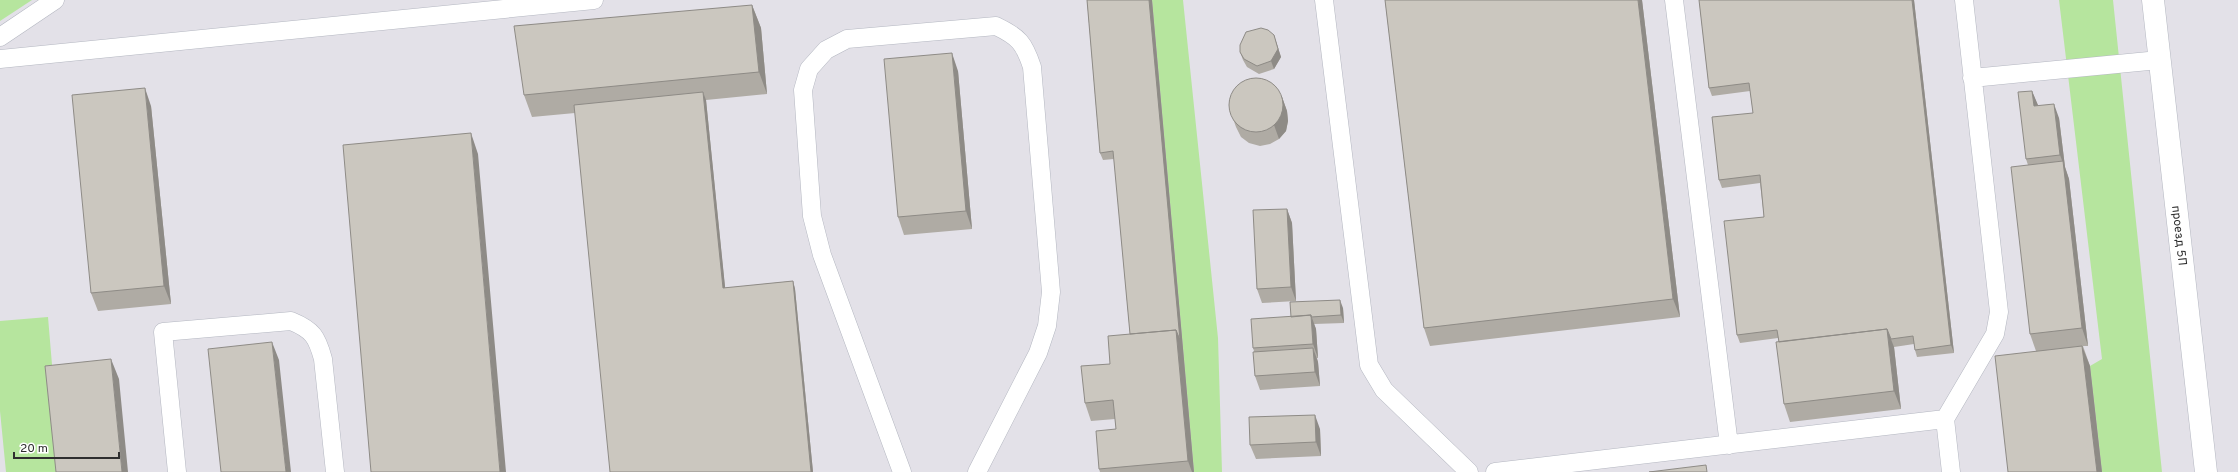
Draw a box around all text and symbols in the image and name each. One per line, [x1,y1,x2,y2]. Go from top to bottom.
street label: проезд 5П [2167,205,2190,266]
scale bar [14,434,119,460]
text: 20 m [20,441,48,457]

